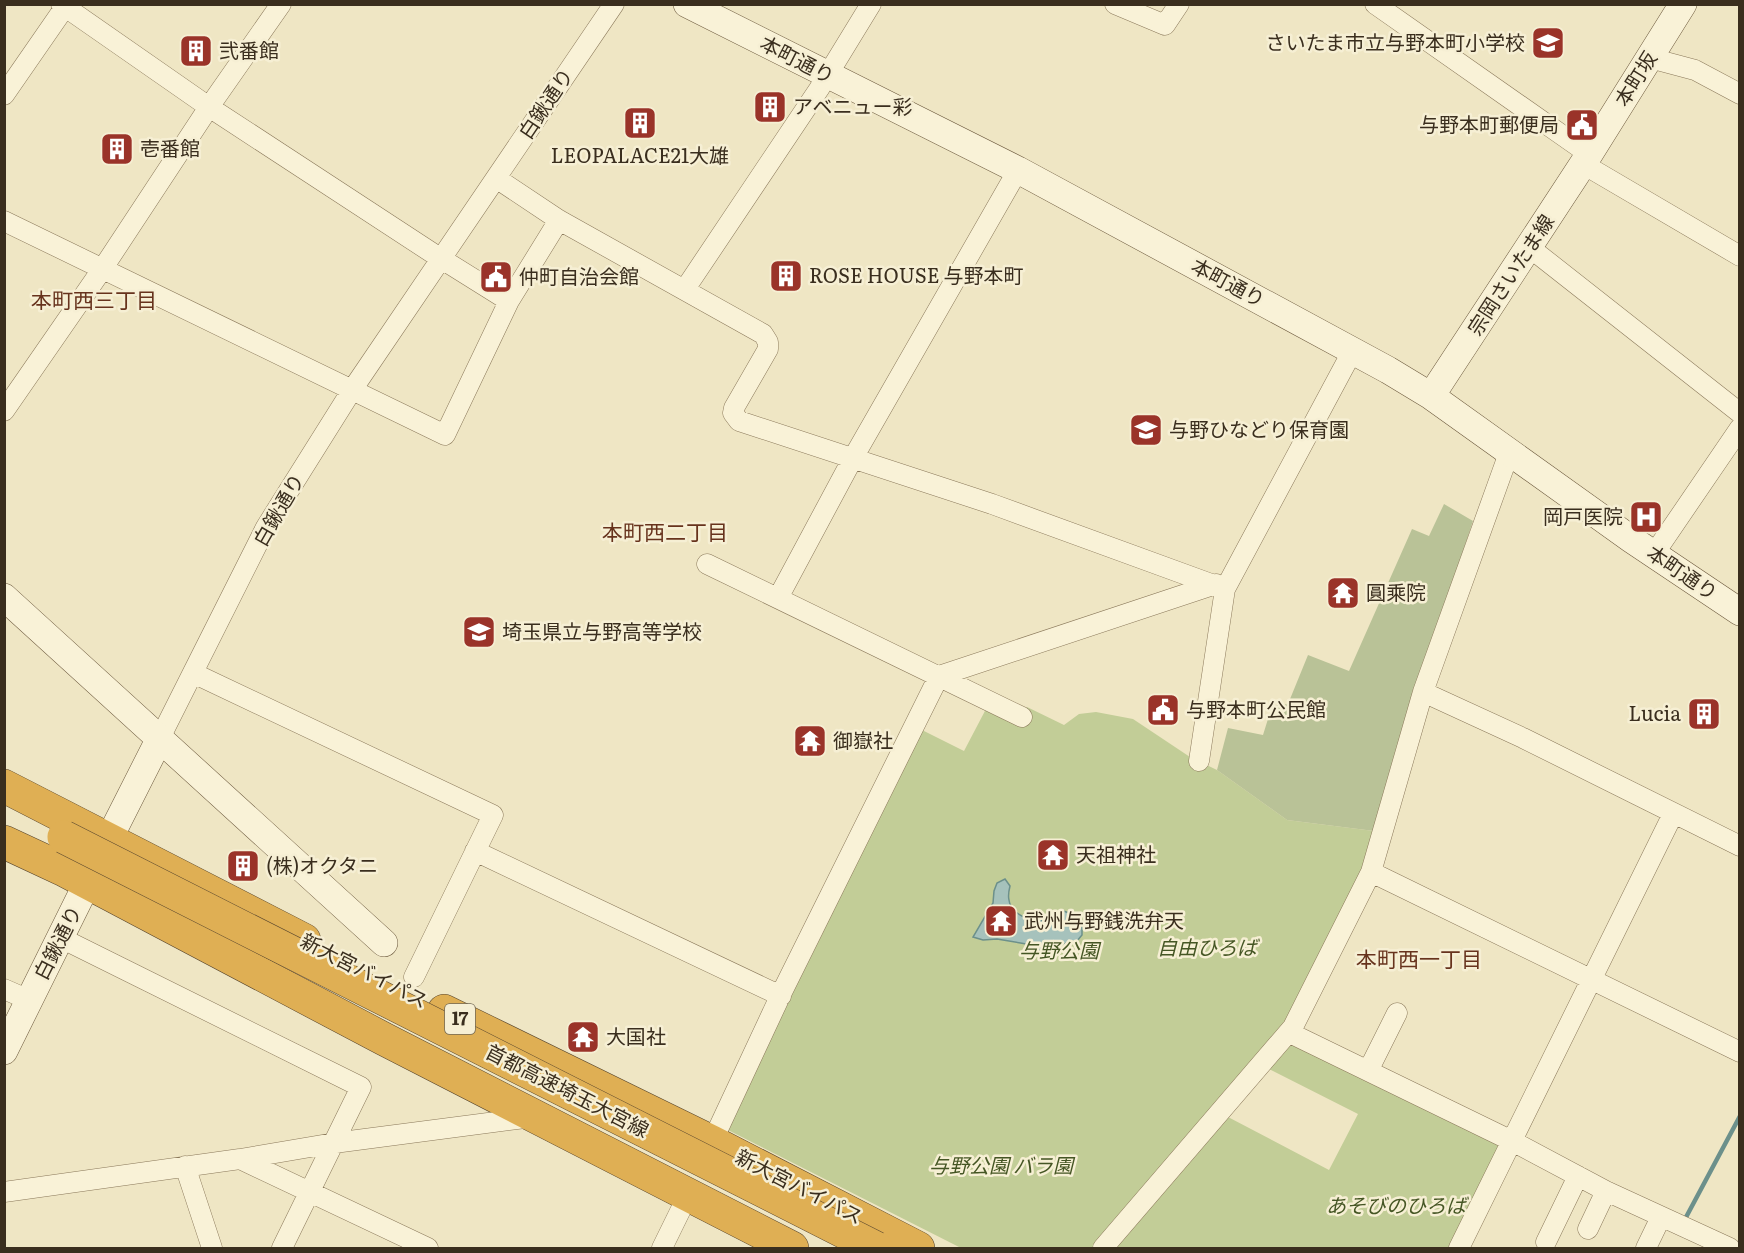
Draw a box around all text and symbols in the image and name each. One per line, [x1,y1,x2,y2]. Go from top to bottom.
school or university icon: さいたま市立与野本町小学校 [1530,25,1566,61]
place label: さいたま市立与野本町小学校 [1266,26,1525,56]
street label: 本町通り [755,27,840,90]
building icon: 弐番館 [178,33,214,69]
place label: 弐番館 [219,34,279,64]
street label: 本町坂 [1606,45,1663,111]
street label: 白鍬通り [510,61,579,144]
building icon: アベニュー彩 [752,89,788,125]
place label: アベニュー彩 [793,90,913,120]
building icon: LEOPALACE21大雄 [622,105,658,141]
public building icon: 与野本町郵便局 [1564,107,1600,143]
place label: 与野本町郵便局 [1419,108,1559,138]
building icon: 壱番館 [99,131,135,167]
place label: 壱番館 [140,132,200,162]
place label: LEOPALACE21大雄 [551,139,729,169]
street label: 宗岡さいたま線 [1459,207,1560,341]
street label: 本町通り [1187,249,1271,313]
building icon: ROSE HOUSE 与野本町 [768,258,804,294]
public building icon: 仲町自治会館 [478,259,514,295]
place label: ROSE HOUSE 与野本町 [809,259,1023,289]
place label: 仲町自治会館 [519,260,639,290]
district label: 本町西三丁目 [31,283,157,314]
school or university icon: 与野ひなどり保育園 [1128,412,1164,448]
place label: 与野ひなどり保育園 [1169,413,1349,443]
street label: 白鍬通り [244,467,310,551]
hospital icon: 岡戸医院 [1628,499,1664,535]
place label: 岡戸医院 [1543,500,1623,530]
district label: 本町西二丁目 [602,515,728,546]
street label: 本町通り [1642,537,1725,606]
temple icon: 圓乘院 [1325,575,1361,611]
place label: 圓乘院 [1366,576,1426,606]
school or university icon: 埼玉県立与野高等学校 [461,614,497,650]
place label: 埼玉県立与野高等学校 [502,615,702,645]
public building icon: 与野本町公民館 [1145,692,1181,728]
place label: 与野本町公民館 [1186,693,1326,723]
building icon: Lucia [1686,696,1722,732]
place label: Lucia [1629,697,1681,727]
temple icon: 御嶽社 [792,723,828,759]
place label: 御嶽社 [833,724,893,754]
temple icon: 天祖神社 [1035,837,1071,873]
place label: 天祖神社 [1076,838,1156,868]
building icon: (株)オクタニ [225,848,261,884]
place label: (株)オクタニ [266,849,378,879]
street label: 白鍬通り [25,900,88,985]
temple icon: 武州与野銭洗弁天 [983,903,1019,939]
place label: 武州与野銭洗弁天 [1024,904,1184,934]
street label: 新大宮バイパス [296,924,434,1014]
park label: 自由ひろば [1157,931,1260,961]
park label: 与野公園 [1019,934,1102,964]
district label: 本町西一丁目 [1356,942,1482,973]
road number: 17 [445,1004,475,1034]
temple icon: 大国社 [565,1019,601,1055]
place label: 大国社 [606,1020,666,1050]
street label: 首都高速埼玉大宮線 [481,1035,655,1143]
street label: 新大宮バイパス [731,1140,869,1230]
park label: 与野公園 バラ園 [929,1149,1076,1179]
park label: あそびのひろば [1326,1189,1469,1219]

